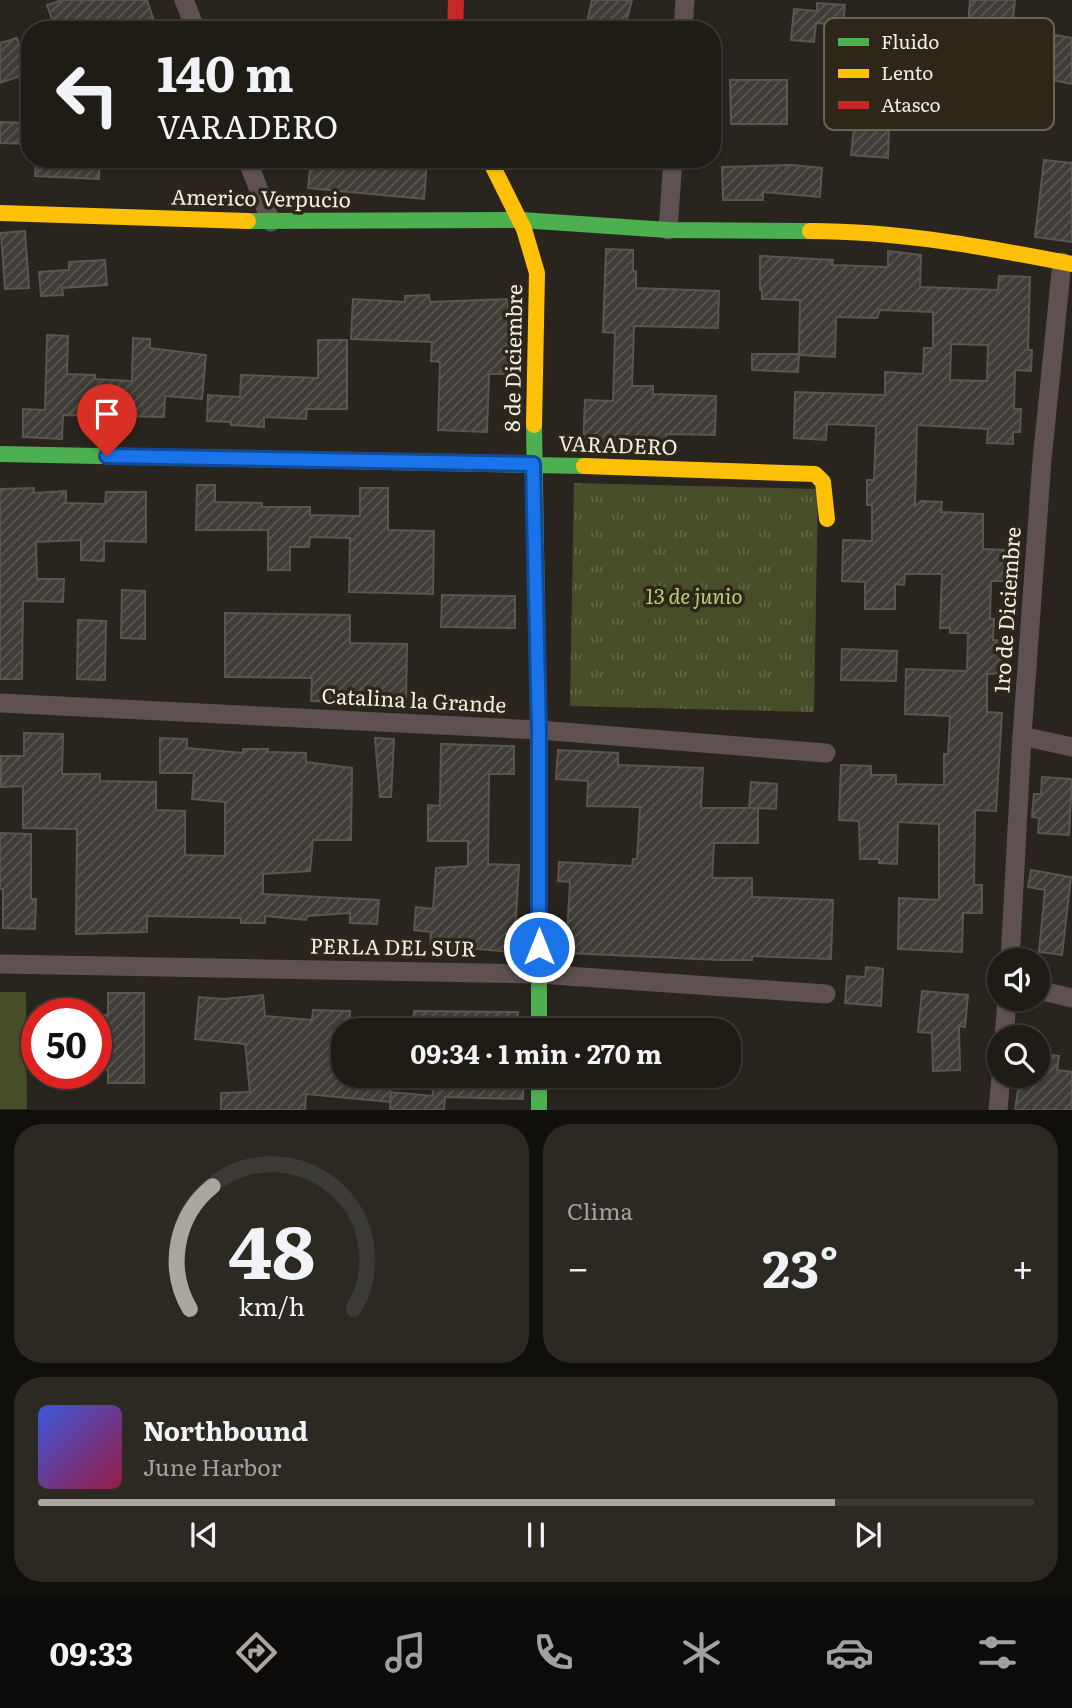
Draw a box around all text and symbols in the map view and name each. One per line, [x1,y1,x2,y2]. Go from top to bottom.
legend [824,18,1054,130]
text: Fluido [881,27,939,55]
text: 140 m [157,34,294,107]
icon: left [42,49,133,140]
text: Lento [881,58,934,86]
text: Atasco [881,90,941,118]
text: VARADERO [157,101,338,149]
street label: Americo Verpucio [171,179,351,214]
street label: 8 de Diciembre [495,284,528,432]
pin [77,384,137,456]
icon: arrive [88,395,126,433]
street label: VARADERO [558,426,678,461]
street label: 1ro de Diciembre [984,526,1027,694]
park label: 13 de junio [645,579,743,610]
street label: Catalina la Grande [321,678,507,719]
position arrow [502,910,576,984]
street label: PERLA DEL SUR [310,929,476,962]
map controls [987,948,1050,1088]
button: sound [987,948,1050,1011]
speed limit sign: 50 [21,998,112,1089]
button: search [987,1025,1050,1088]
text: 09:34 · 1 min · 270 m [410,1033,662,1072]
text: Clima [567,1193,633,1227]
text: 48 [228,1194,315,1302]
text: 23° [762,1227,839,1304]
text: − [567,1237,589,1294]
text: + [1012,1237,1034,1294]
text: km/h [238,1287,305,1324]
text: Northbound [143,1410,308,1449]
text: June Harbor [143,1449,281,1483]
icon: previous [185,1516,223,1554]
icon: pause [517,1516,555,1554]
icon: next [849,1516,887,1554]
text: 09:33 [50,1628,133,1676]
icon: directions [232,1628,281,1677]
icon: music [381,1628,430,1677]
icon: phone [529,1628,578,1677]
icon: climate [677,1628,726,1677]
icon: car [825,1628,874,1677]
icon: filters [973,1628,1022,1677]

